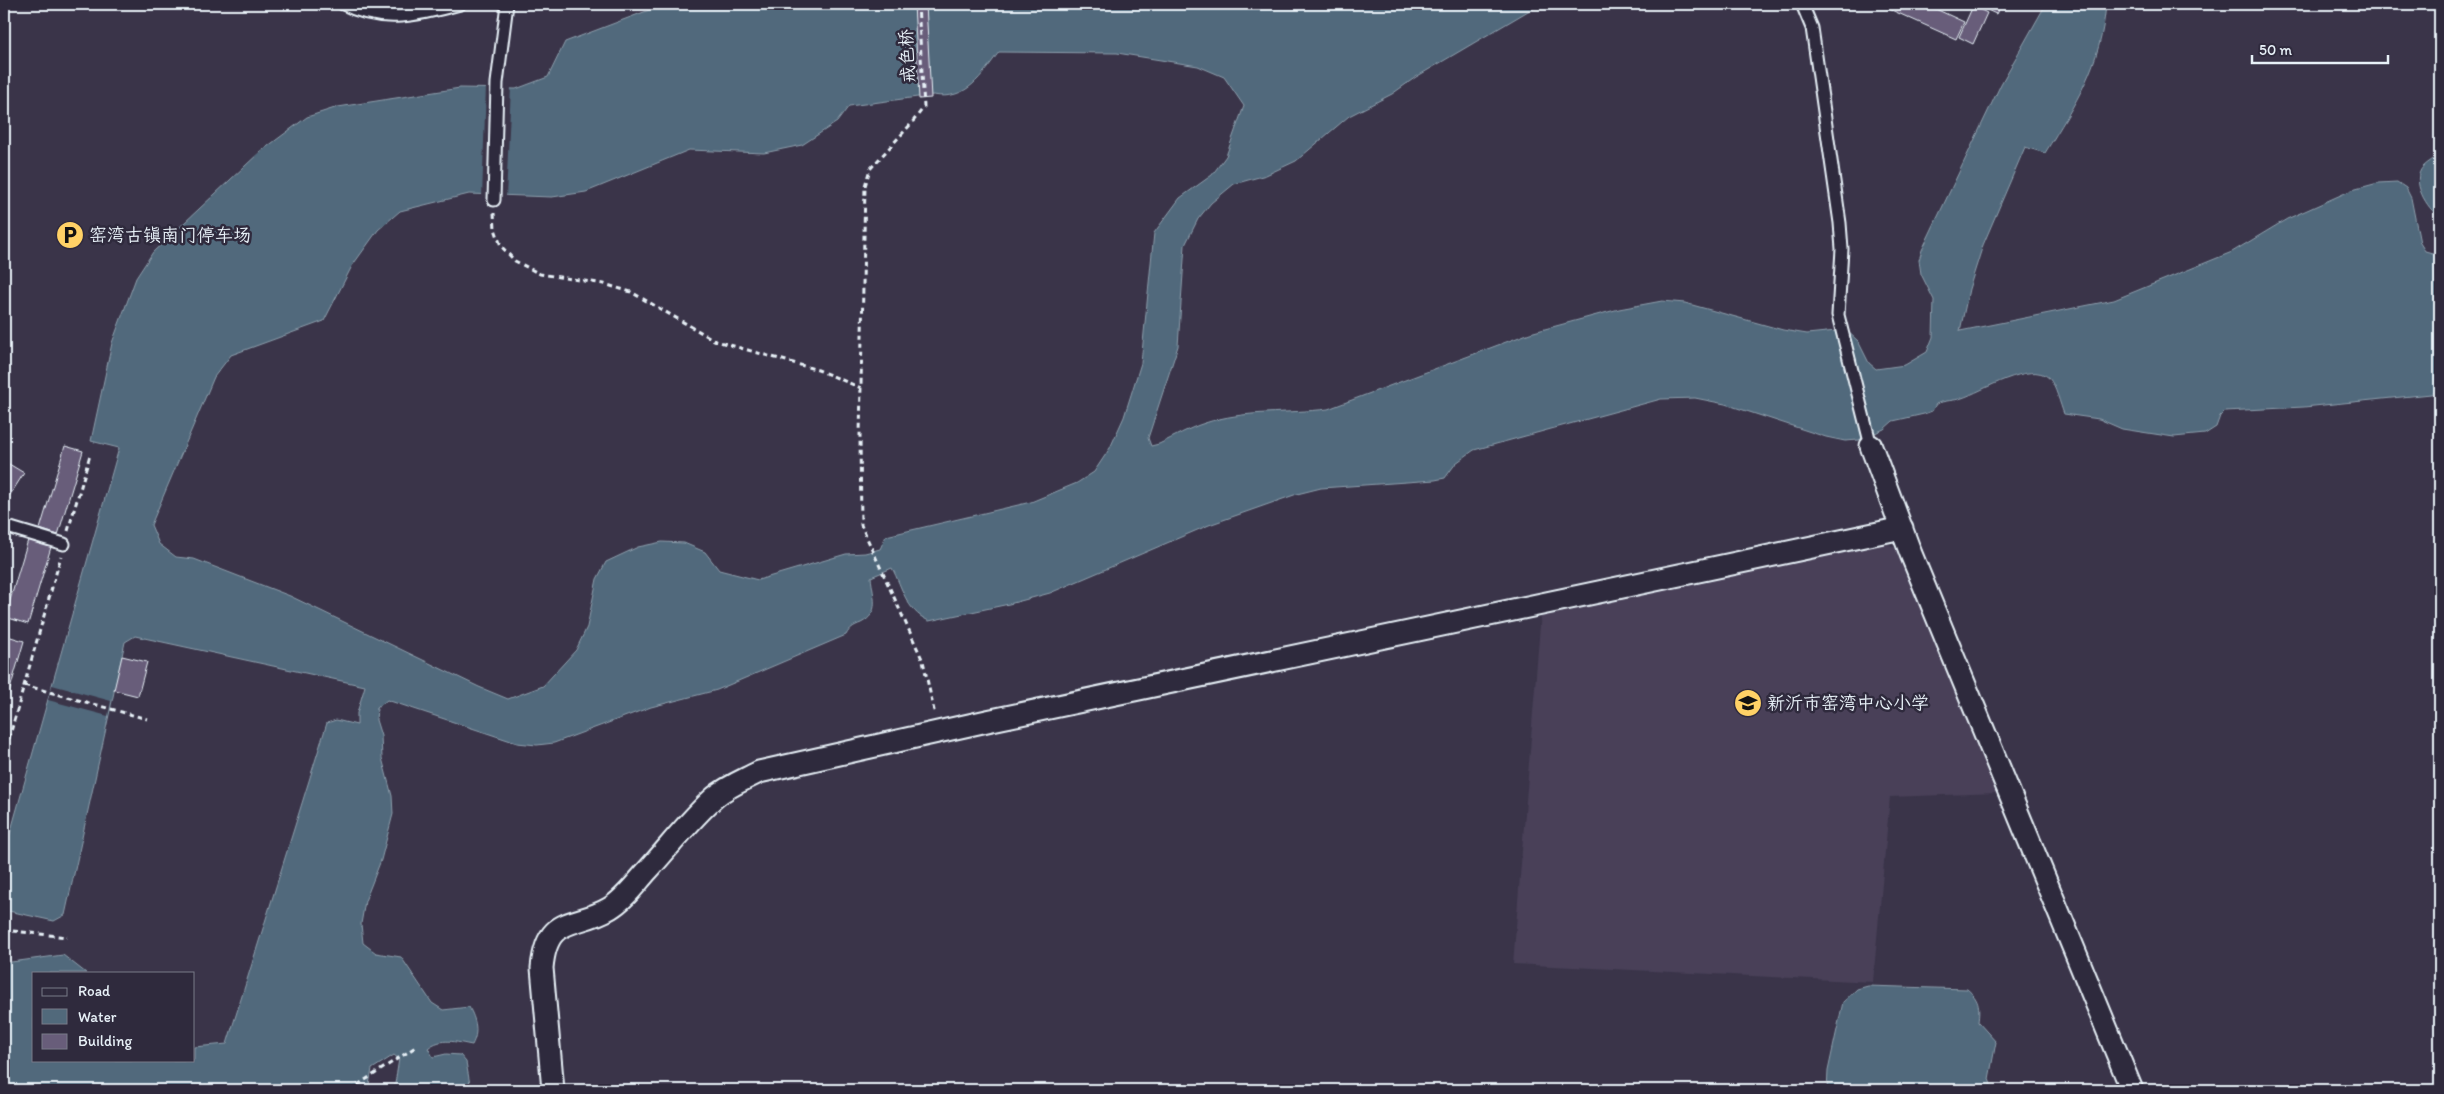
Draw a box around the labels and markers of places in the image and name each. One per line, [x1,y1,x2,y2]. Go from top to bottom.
parking icon: 窑湾古镇南门停车场 [55,220,85,250]
place label: 窑湾古镇南门停车场 [89,224,251,246]
school or university icon: 新沂市窑湾中心小学 [1733,688,1763,718]
place label: 新沂市窑湾中心小学 [1767,692,1929,714]

